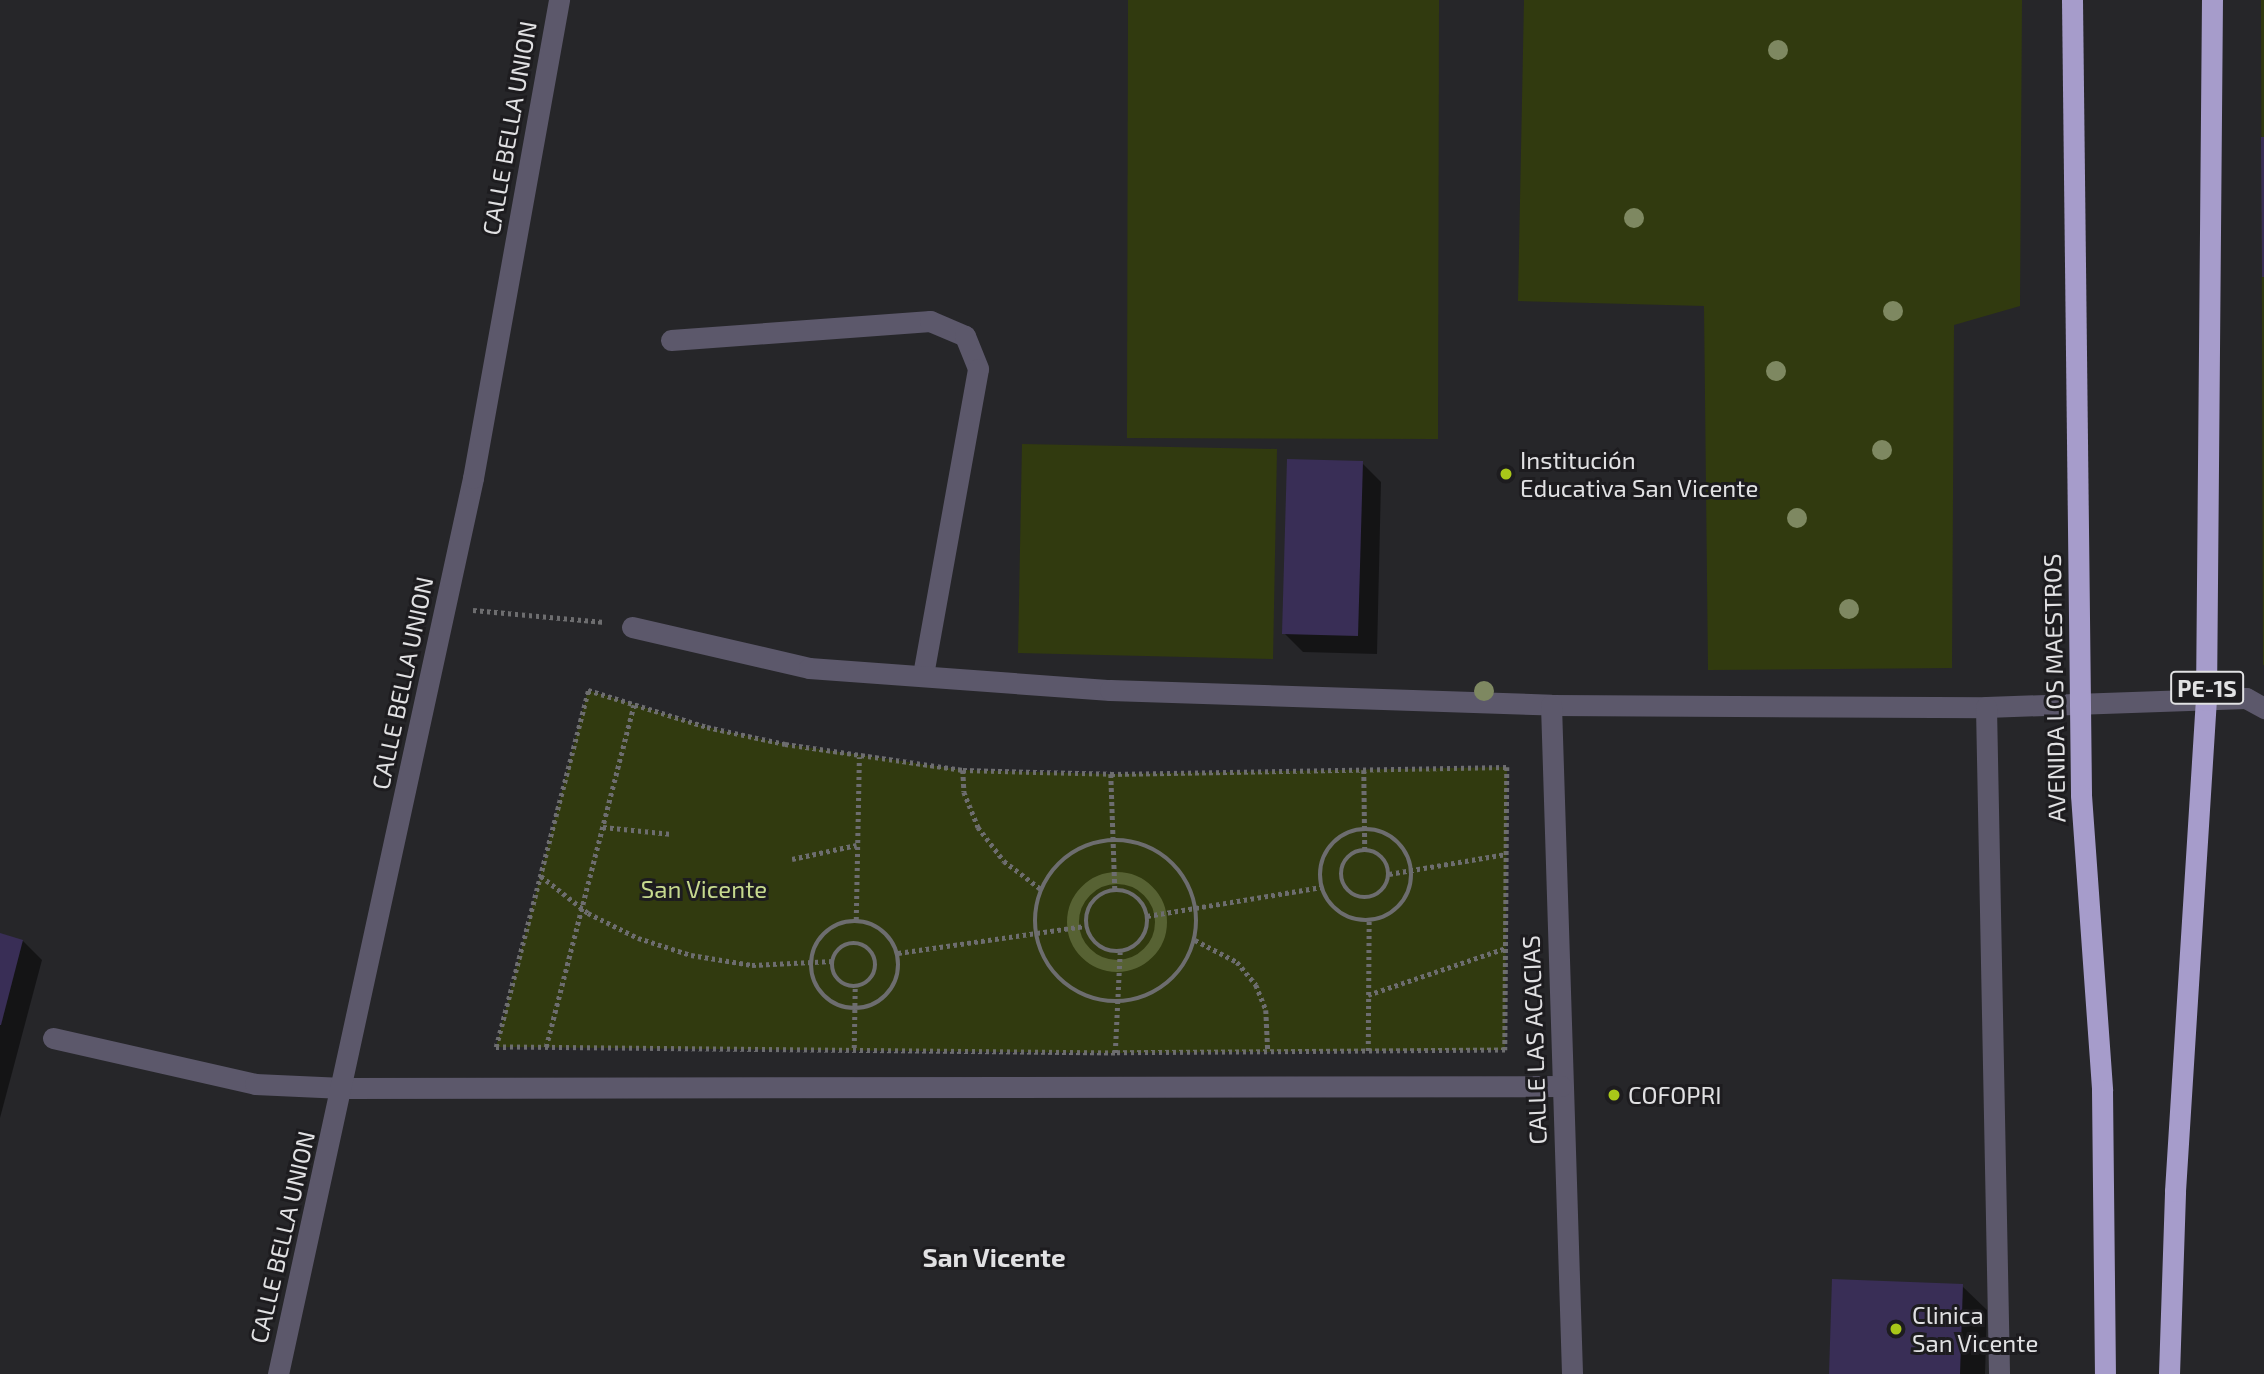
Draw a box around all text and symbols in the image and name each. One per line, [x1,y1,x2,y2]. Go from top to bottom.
street label: CALLE BELLA UNION [476,18,542,238]
place label: Institución Educativa San Vicente [1520,446,1759,502]
marker: Institución Educativa San Vicente [1498,466,1514,482]
street label: AVENIDA LOS MAESTROS [2037,553,2071,823]
street label: CALLE BELLA UNION [365,574,439,792]
road number: PE-1S [2168,668,2246,708]
park label: San Vicente [641,875,767,903]
street label: CALLE LAS ACACIAS [1516,935,1552,1145]
place label: COFOPRI [1628,1081,1722,1109]
marker: COFOPRI [1606,1087,1622,1103]
street label: CALLE BELLA UNION [244,1128,320,1346]
district label: San Vicente [922,1241,1066,1273]
place label: Clinica San Vicente [1912,1301,2039,1357]
marker: Clinica San Vicente [1886,1319,1906,1339]

